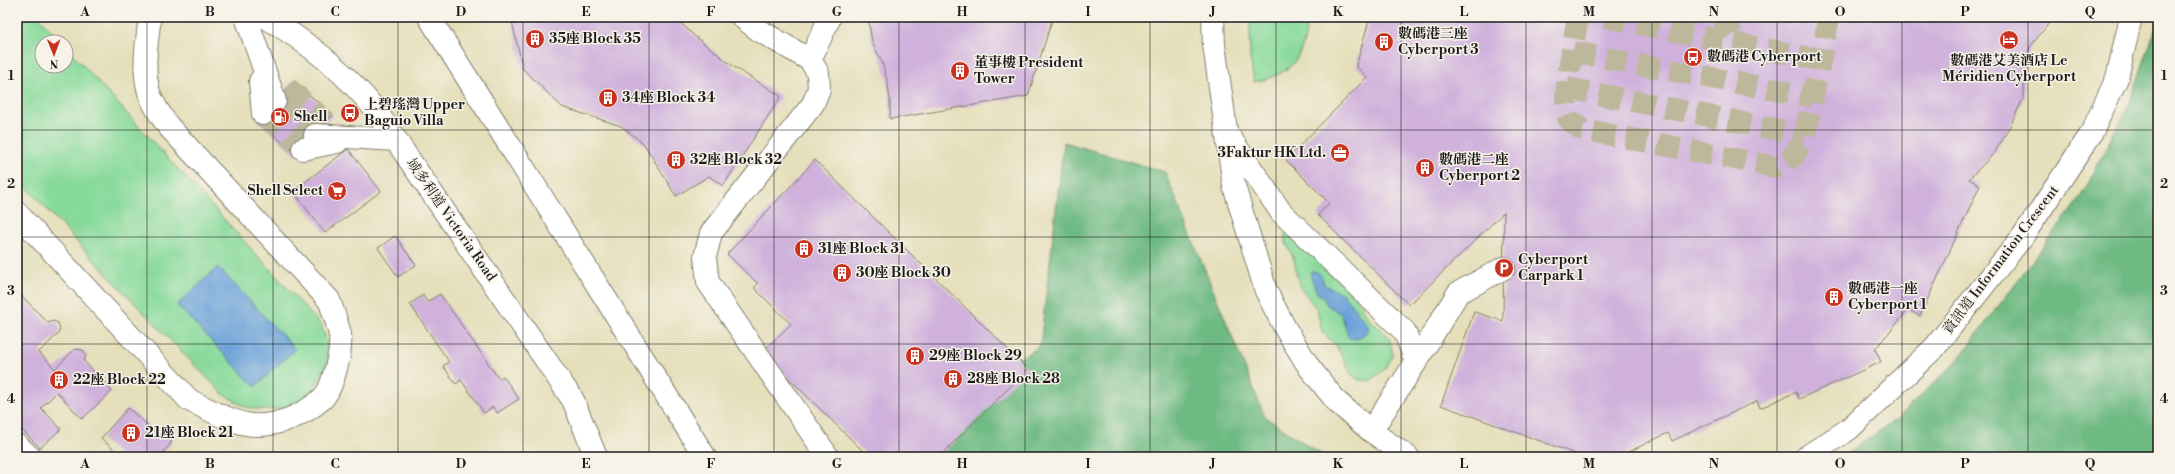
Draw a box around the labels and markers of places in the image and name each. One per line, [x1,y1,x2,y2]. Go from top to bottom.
place label: 數碼港三座 Cyberport 3 [1398,25,1479,59]
building icon: 35座 Block 35 [524,28,546,50]
hotel icon: 數碼港艾美酒店 Le Méridien Cyberport [1998,29,2020,51]
place label: 35座 Block 35 [549,30,641,48]
building icon: 數碼港三座 Cyberport 3 [1373,31,1395,53]
bus stop icon: 數碼港 Cyberport [1682,46,1704,68]
place label: 數碼港 Cyberport [1707,48,1822,66]
place label: 數碼港艾美酒店 Le Méridien Cyberport [1942,52,2077,86]
place label: 董事樓 President Tower [974,54,1084,88]
building icon: 董事樓 President Tower [949,60,971,82]
building icon: 34座 Block 34 [597,87,619,109]
place label: 34座 Block 34 [622,89,716,107]
place label: 上碧瑤灣 Upper Baguio Villa [364,96,465,130]
bus stop icon: 上碧瑤灣 Upper Baguio Villa [339,102,361,124]
fuel station icon: Shell [269,106,291,128]
place label: Shell [294,108,328,126]
office icon: 3Faktur HK Ltd. [1329,142,1351,164]
place label: 3Faktur HK Ltd. [1218,144,1326,162]
building icon: 32座 Block 32 [665,149,687,171]
place label: 32座 Block 32 [690,151,782,169]
place label: 數碼港二座 Cyberport 2 [1439,151,1520,185]
building icon: 數碼港二座 Cyberport 2 [1414,157,1436,179]
supermarket icon: Shell Select [326,180,348,202]
place label: Shell Select [248,182,324,200]
building icon: 31座 Block 31 [793,238,815,260]
place label: 31座 Block 31 [818,240,906,258]
place label: Cyberport Carpark 1 [1518,251,1589,285]
parking icon: Cyberport Carpark 1 [1493,257,1515,279]
building icon: 30座 Block 30 [831,262,853,284]
place label: 30座 Block 30 [856,264,951,282]
place label: 數碼港一座 Cyberport 1 [1848,280,1927,314]
building icon: 數碼港一座 Cyberport 1 [1823,286,1845,308]
building icon: 29座 Block 29 [904,345,926,367]
place label: 29座 Block 29 [929,347,1022,365]
building icon: 28座 Block 28 [942,368,964,390]
building icon: 22座 Block 22 [48,369,70,391]
place label: 28座 Block 28 [967,370,1060,388]
place label: 22座 Block 22 [73,371,166,389]
building icon: 21座 Block 21 [120,422,142,444]
place label: 21座 Block 21 [145,424,234,442]

